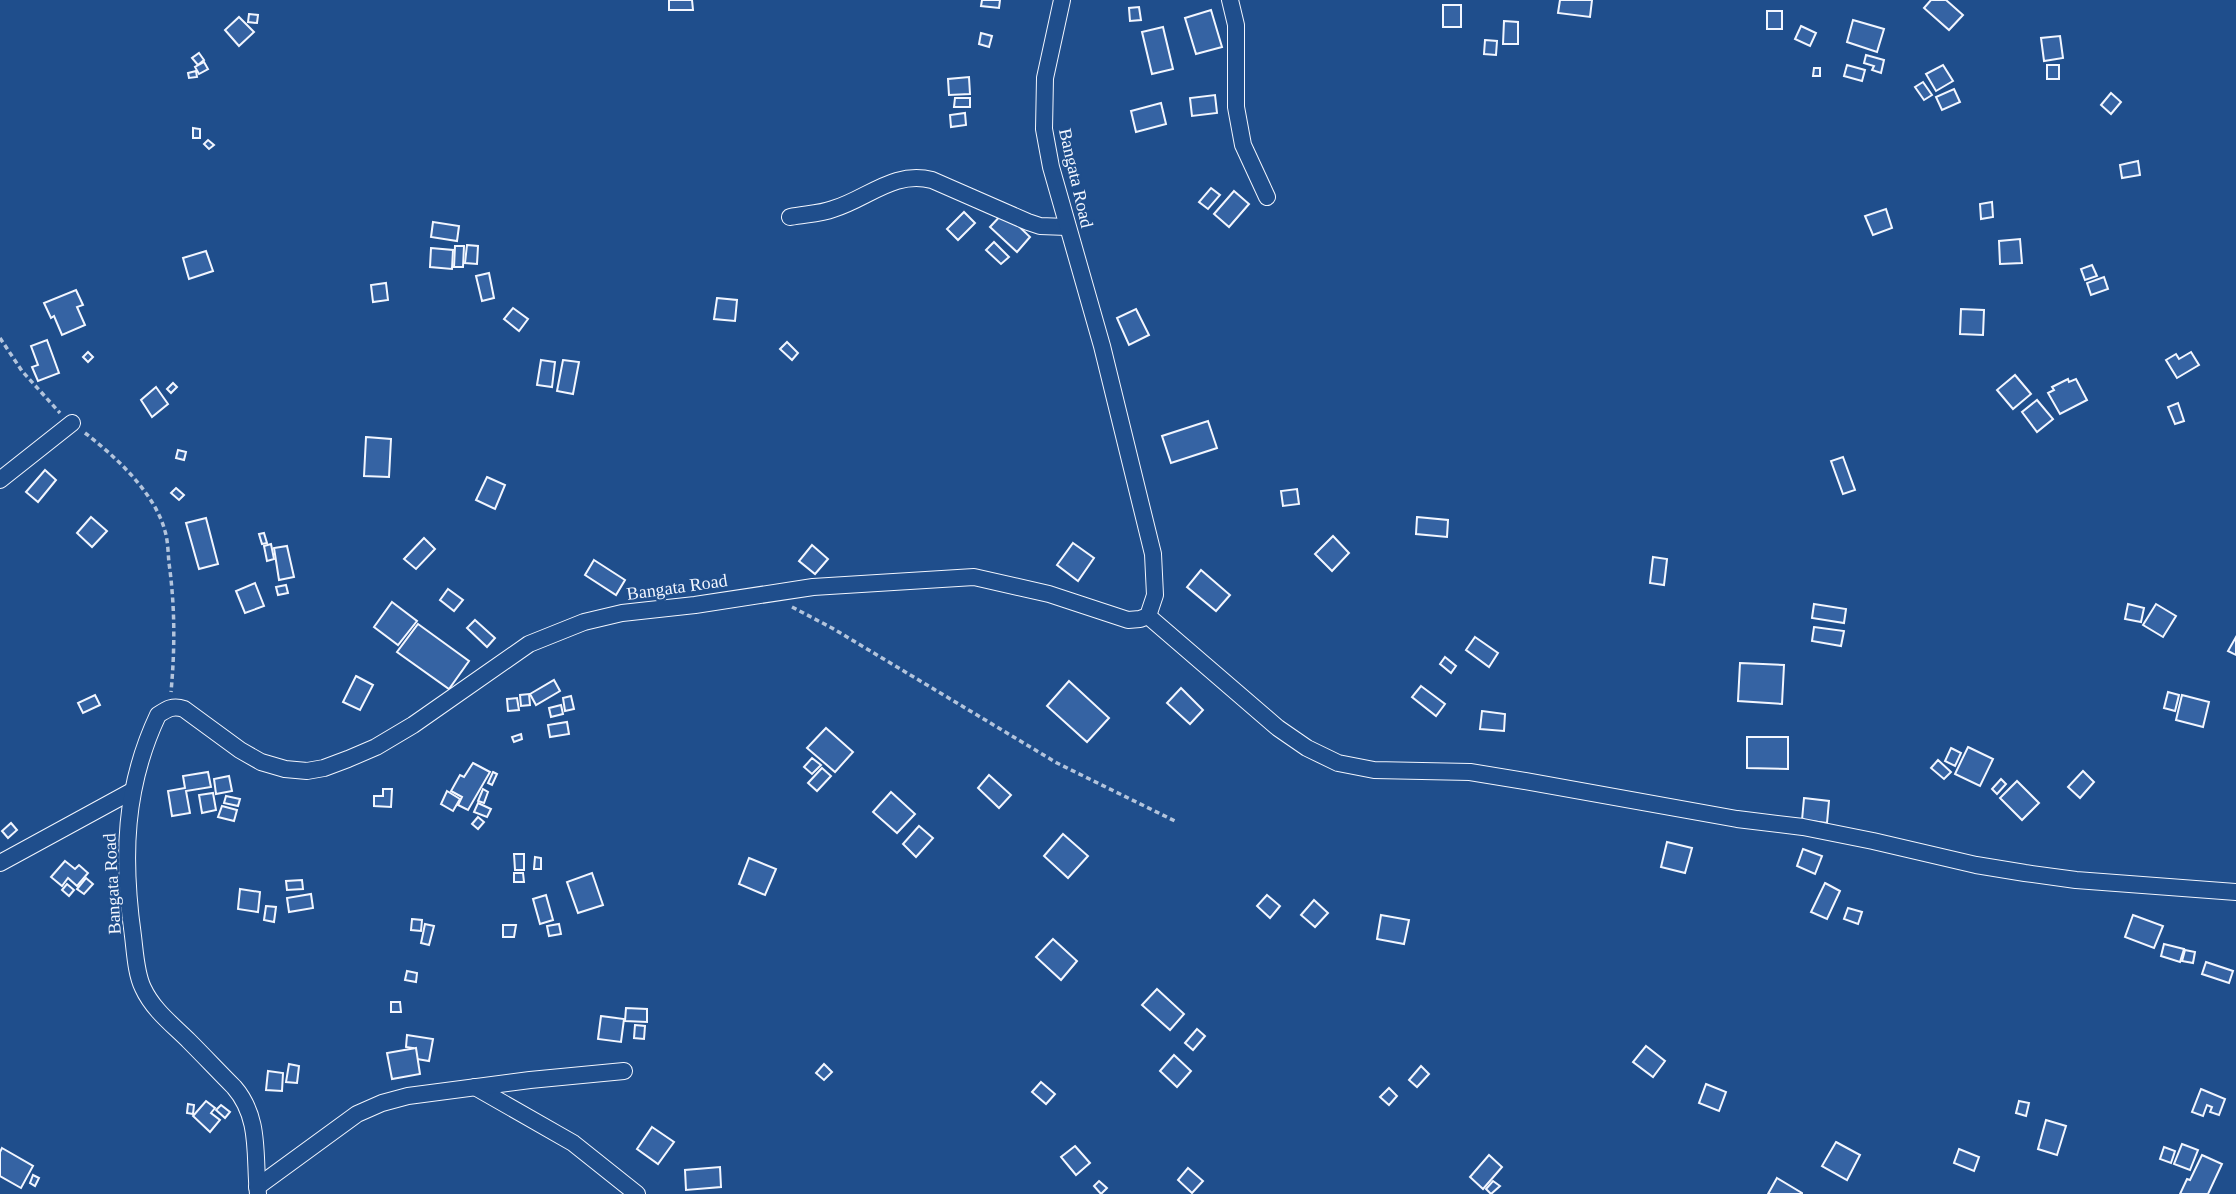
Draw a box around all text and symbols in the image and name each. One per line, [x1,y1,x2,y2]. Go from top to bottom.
street label: Bangata Road [1055,126,1097,230]
street label: Bangata Road [625,570,729,604]
street label: Bangata Road [99,833,125,935]

